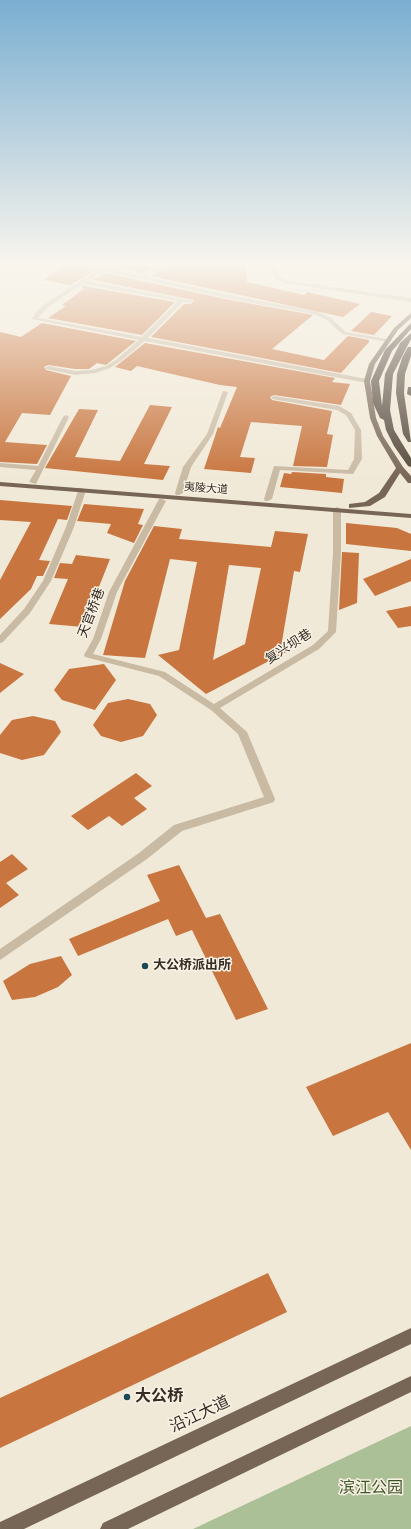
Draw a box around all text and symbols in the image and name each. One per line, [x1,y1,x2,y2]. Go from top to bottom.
street label: 夷陵大道 [184,481,228,497]
street label: 天官桥巷 [75,586,109,640]
street label: 复兴坝巷 [263,626,315,668]
place label: 大公桥派出所 [153,958,231,974]
marker: 大公桥派出所 [140,961,150,971]
place label: 大公桥 [135,1387,183,1407]
marker: 大公桥 [122,1392,132,1402]
street label: 沿江大道 [167,1393,233,1437]
park label: 滨江公园 [339,1479,403,1499]

